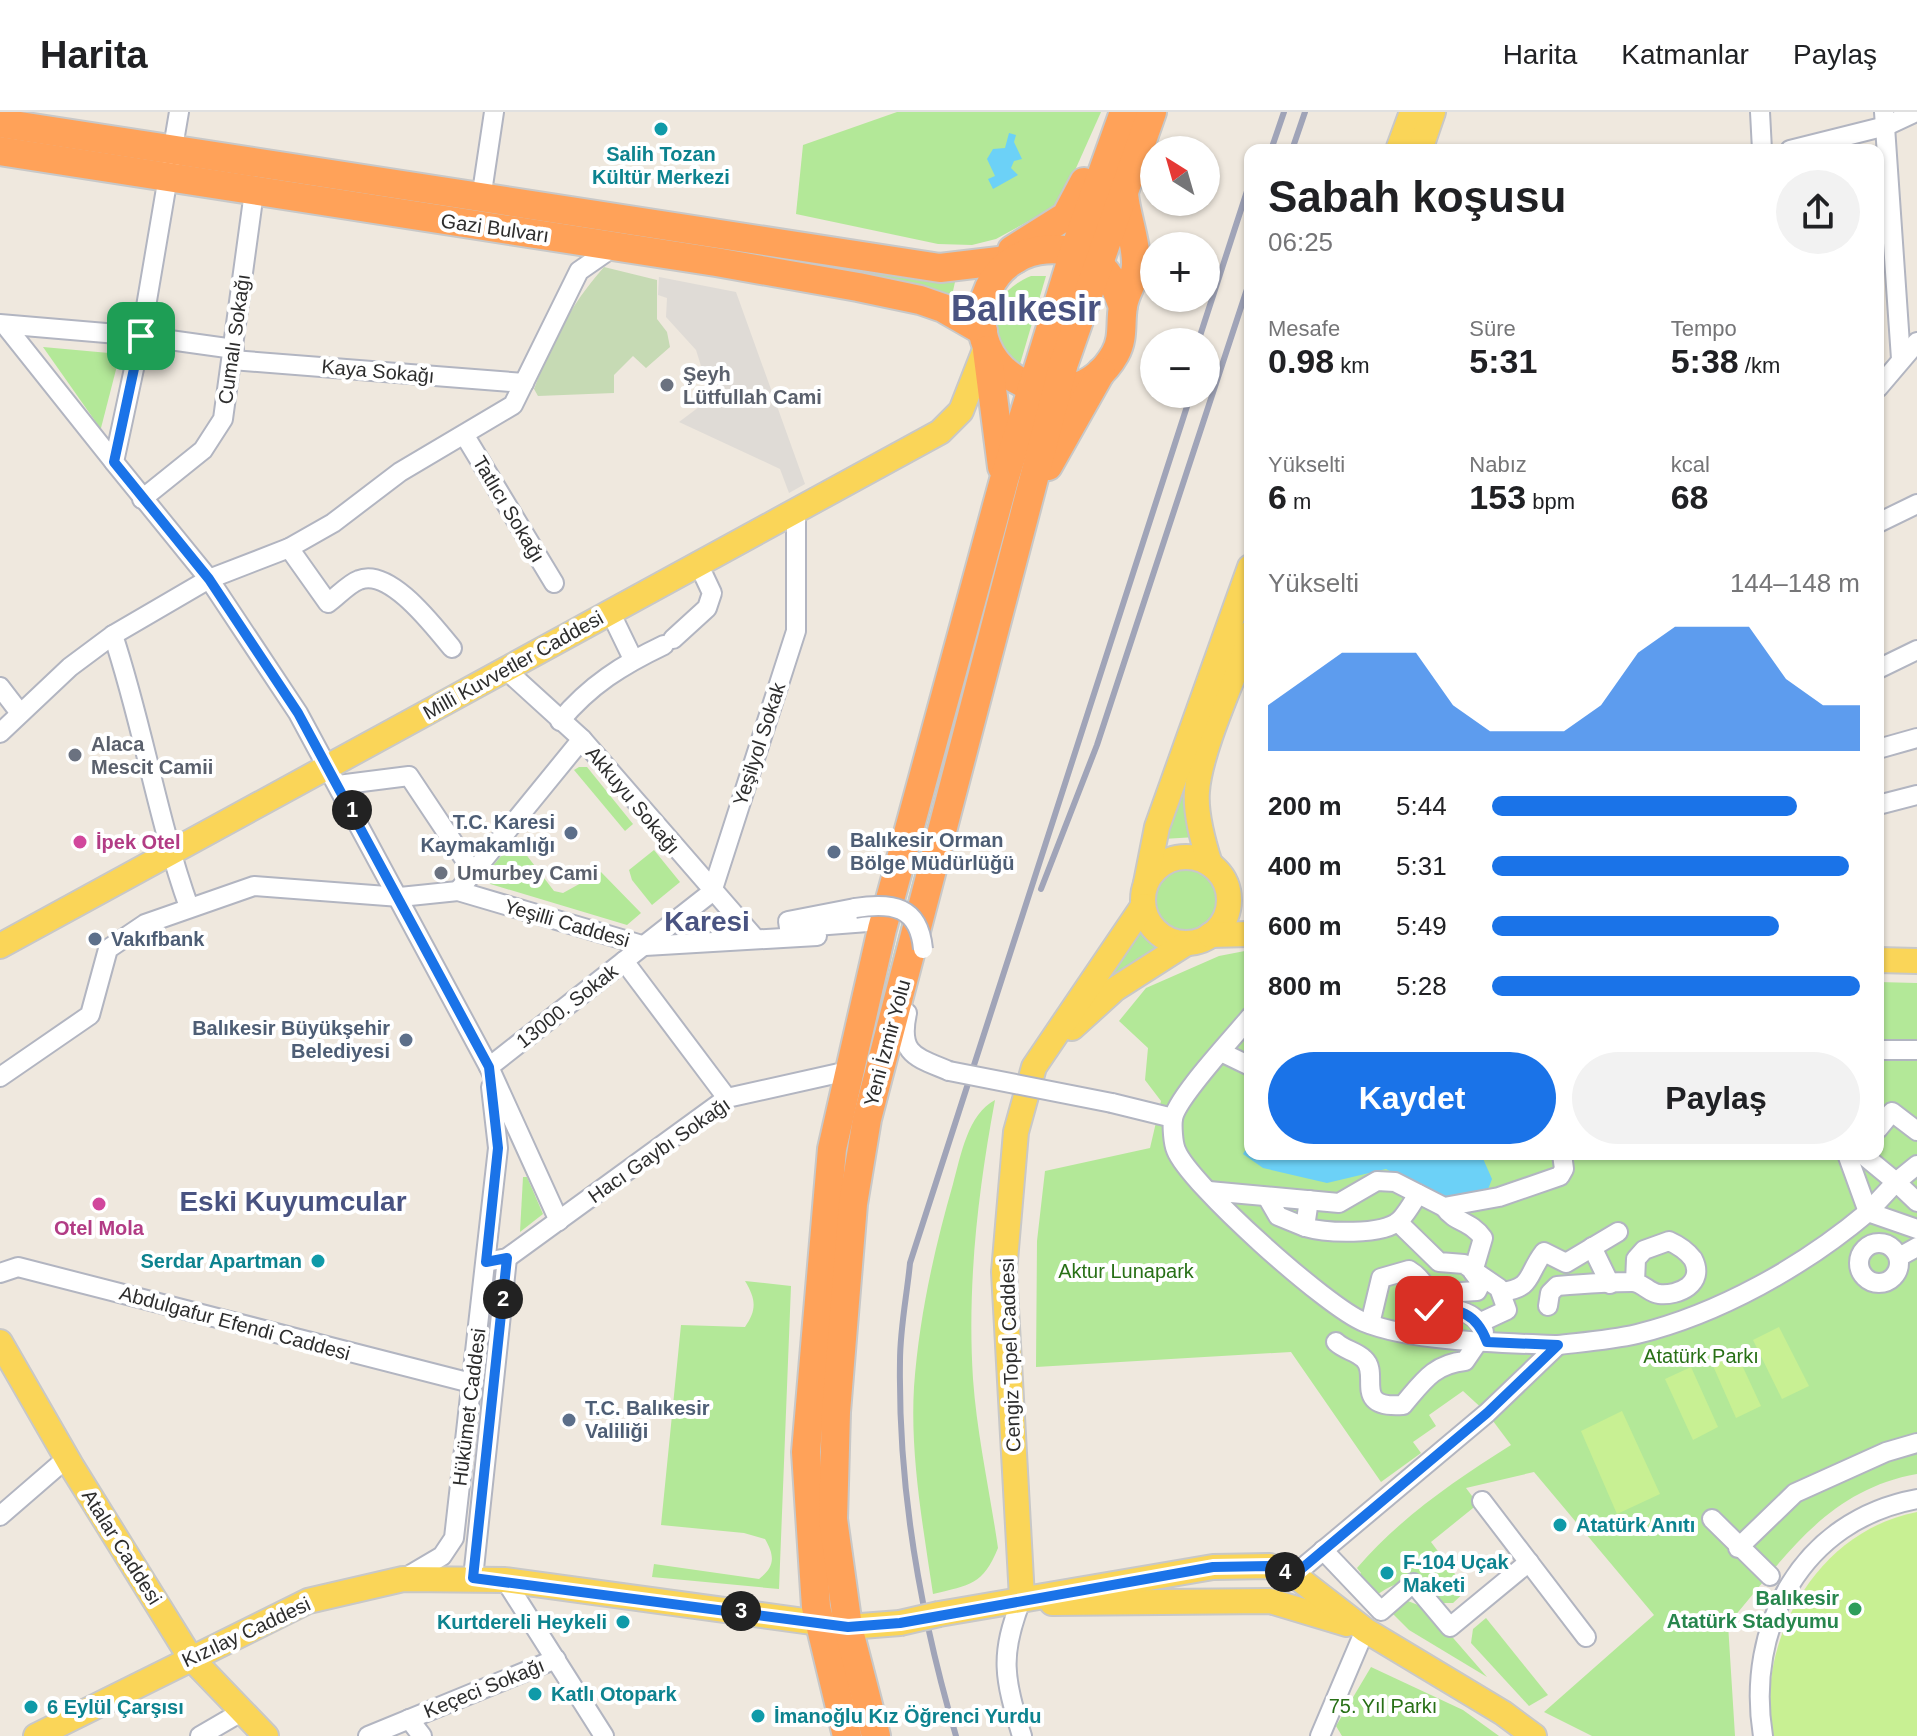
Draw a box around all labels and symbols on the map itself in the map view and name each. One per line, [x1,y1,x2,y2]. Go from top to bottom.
marker: Salih Tozan Kültür Merkezi [652,120,670,138]
north arrow [1140,136,1220,216]
place label: Salih Tozan Kültür Merkezi [592,143,730,188]
street label: Gazi Bulvarı [440,210,550,246]
street label: Cumalı Sokağı [214,273,254,405]
district label: Balıkesir [951,288,1101,329]
pin [107,302,175,370]
street label: Kaya Sokağı [321,355,435,387]
place label: Şeyh Lütfullah Cami [683,363,822,408]
marker: Şeyh Lütfullah Cami [658,376,676,394]
street label: Tatlıcı Sokağı [469,452,549,566]
street label: Milli Kuvvetler Caddesi [419,606,607,724]
street label: Yeşilyol Sokak [729,679,790,808]
place label: Alaca Mescit Camii [91,733,213,778]
street label: Akkuyu Sokağı [582,742,684,858]
marker: Alaca Mescit Camii [66,746,84,764]
pin: 1 [332,790,372,830]
place label: T.C. Karesi Kaymakamlığı [420,811,555,856]
marker: T.C. Karesi Kaymakamlığı [562,824,580,842]
place label: Balıkesir Orman Bölge Müdürlüğü [850,829,1014,874]
place label: İpek Otel [96,831,180,853]
marker: İpek Otel [71,833,89,851]
marker: Balıkesir Orman Bölge Müdürlüğü [825,843,843,861]
place label: Umurbey Cami [457,862,598,884]
marker: Umurbey Cami [432,864,450,882]
street label: Yeşilli Caddesi [502,895,632,951]
district label: Karesi [664,906,750,937]
place label: Vakıfbank [111,928,205,950]
marker: Vakıfbank [86,930,104,948]
street label: 13000. Sokak [512,959,623,1052]
street label: Yeni İzmir Yolu [859,977,915,1109]
place label: Balıkesir Büyükşehir Belediyesi [192,1017,390,1062]
marker: Balıkesir Büyükşehir Belediyesi [397,1031,415,1049]
street label: Hacı Gaybı Sokağı [584,1093,734,1207]
district label: Eski Kuyumcular [179,1186,407,1217]
marker: Otel Mola [90,1195,108,1213]
place label: Otel Mola [54,1217,145,1239]
place label: Serdar Apartman [140,1250,302,1272]
marker: Serdar Apartman [309,1252,327,1270]
street label: Cengiz Topel Caddesi [996,1258,1024,1452]
park label: Aktur Lunapark [1058,1260,1195,1282]
pin [1395,1276,1463,1344]
pin: 2 [483,1279,523,1319]
street label: Abdulgafur Efendi Caddesi [117,1282,353,1364]
street label: Hükümet Caddesi [448,1327,490,1487]
park label: Atatürk Parkı [1643,1345,1759,1367]
place label: T.C. Balıkesir Valiliği [585,1397,710,1442]
marker: T.C. Balıkesir Valiliği [560,1411,578,1429]
street label: Atalar Caddesi [78,1486,166,1608]
place label: Atatürk Anıtı [1576,1514,1695,1536]
marker: Atatürk Anıtı [1551,1516,1569,1534]
place label: F-104 Uçak Maketi [1403,1551,1509,1596]
pin: 4 [1265,1552,1305,1592]
marker: F-104 Uçak Maketi [1378,1564,1396,1582]
place label: Balıkesir Atatürk Stadyumu [1667,1587,1839,1632]
pin: 3 [721,1591,761,1631]
street label: Kızılay Caddesi [178,1593,314,1671]
marker: Balıkesir Atatürk Stadyumu [1846,1600,1864,1618]
place label: Kurtdereli Heykeli [437,1611,607,1633]
marker: Kurtdereli Heykeli [614,1613,632,1631]
street label: Keçeci Sokağı [421,1654,547,1722]
place label: Katlı Otopark [551,1683,677,1705]
marker: Katlı Otopark [526,1685,544,1703]
park label: 75. Yıl Parkı [1329,1695,1437,1717]
place label: 6 Eylül Çarşısı [47,1696,184,1718]
marker: 6 Eylül Çarşısı [22,1698,40,1716]
place label: İmanoğlu Kız Öğrenci Yurdu [774,1705,1041,1727]
marker: İmanoğlu Kız Öğrenci Yurdu [749,1707,767,1725]

